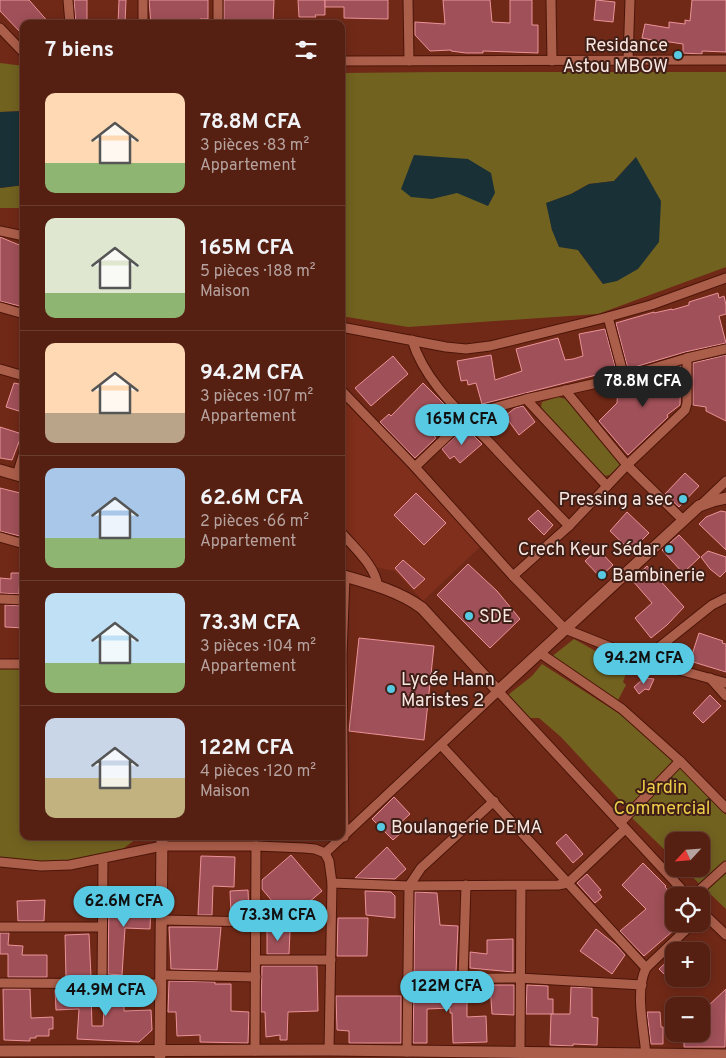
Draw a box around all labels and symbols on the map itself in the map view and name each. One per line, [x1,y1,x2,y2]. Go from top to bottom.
place label: Residance Astou MBOW [563,35,668,79]
marker: Residance Astou MBOW [672,49,684,61]
pin: 78.8M CFA [586,366,700,408]
pin: 165M CFA [410,404,514,446]
place label: Pressing a sec [558,489,673,512]
marker: Pressing a sec [677,493,689,505]
place label: Crech Keur Sédar [518,539,659,562]
marker: Crech Keur Sédar [663,543,675,555]
place label: Bambinerie [612,565,705,588]
marker: Bambinerie [596,569,608,581]
place label: SDE [479,606,513,629]
marker: SDE [463,610,475,622]
pin: 94.2M CFA [587,642,701,685]
place label: Lycée Hann Maristes 2 [401,669,495,713]
marker: Lycée Hann Maristes 2 [385,683,397,695]
park label: Jardin Commercial [614,777,710,821]
place label: Boulangerie DEMA [391,817,542,840]
marker: Boulangerie DEMA [375,821,387,833]
north arrow [665,832,710,878]
pin: 62.6M CFA [67,886,181,928]
pin: 73.3M CFA [221,900,335,942]
pin: 122M CFA [395,970,499,1013]
pin: 44.9M CFA [49,974,163,1017]

